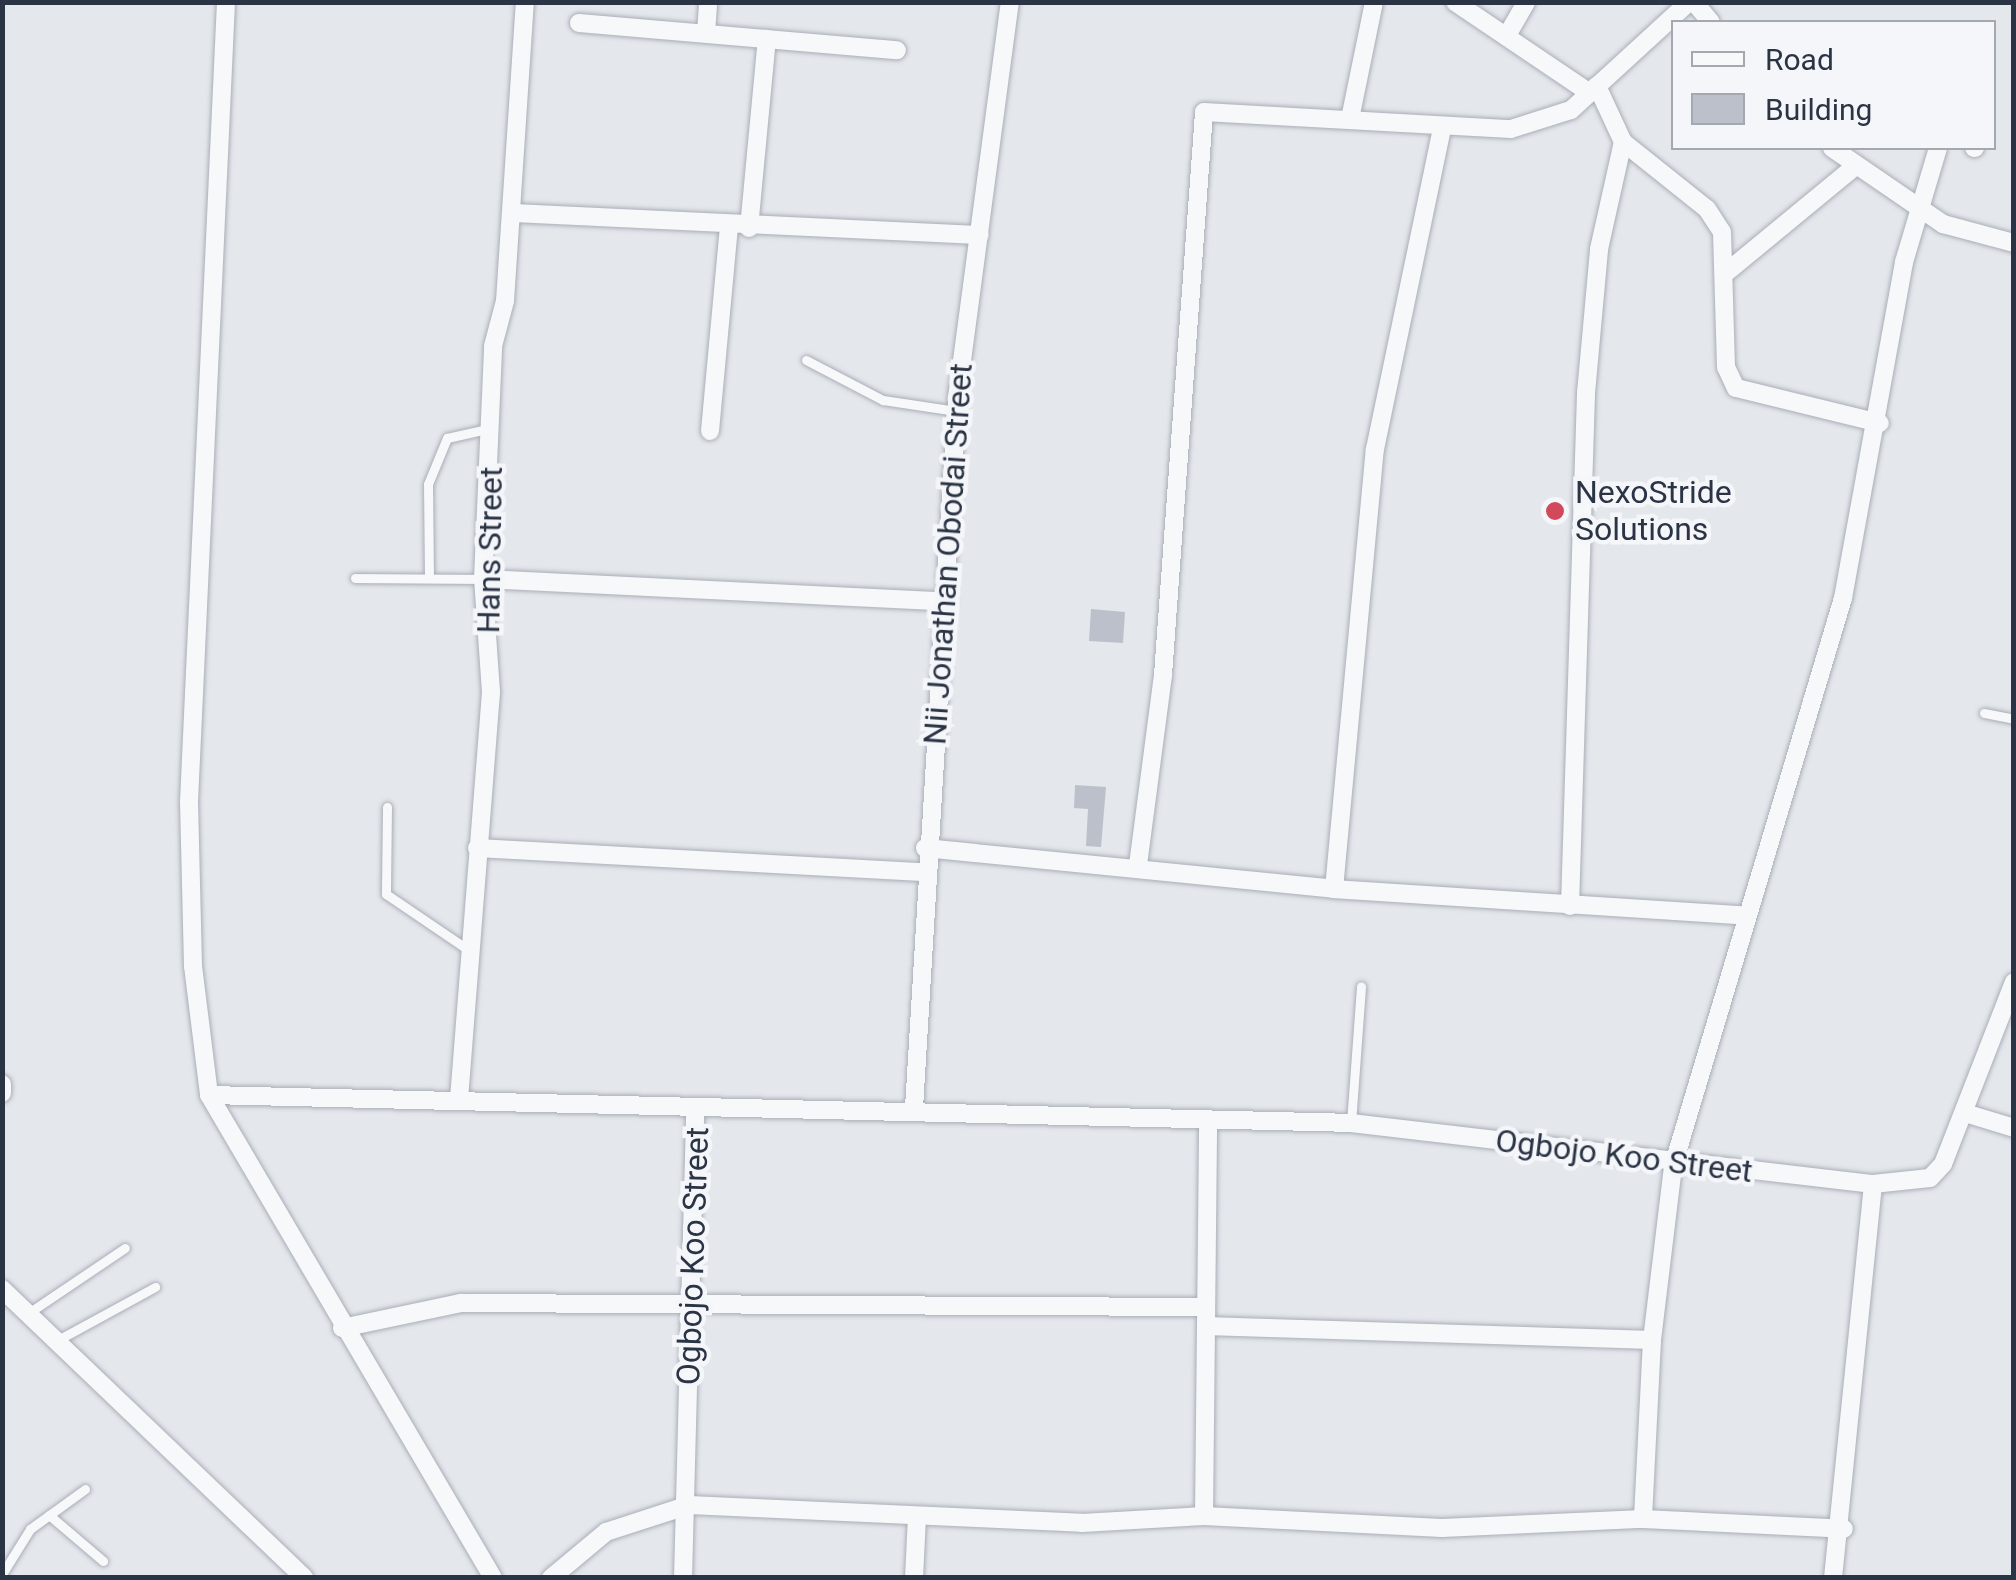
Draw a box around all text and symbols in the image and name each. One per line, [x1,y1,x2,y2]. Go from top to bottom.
legend [1671,20,1996,150]
text: Road [1765,42,1834,77]
text: Building [1765,92,1872,127]
street label: Nii Jonathan Obodai Street [916,362,980,746]
street label: Hans Street [469,466,511,634]
place label: NexoStride Solutions [1575,474,1732,549]
marker: NexoStride Solutions [1544,500,1566,522]
street label: Ogbojo Koo Street [1493,1121,1755,1191]
street label: Ogbojo Koo Street [669,1126,717,1386]

